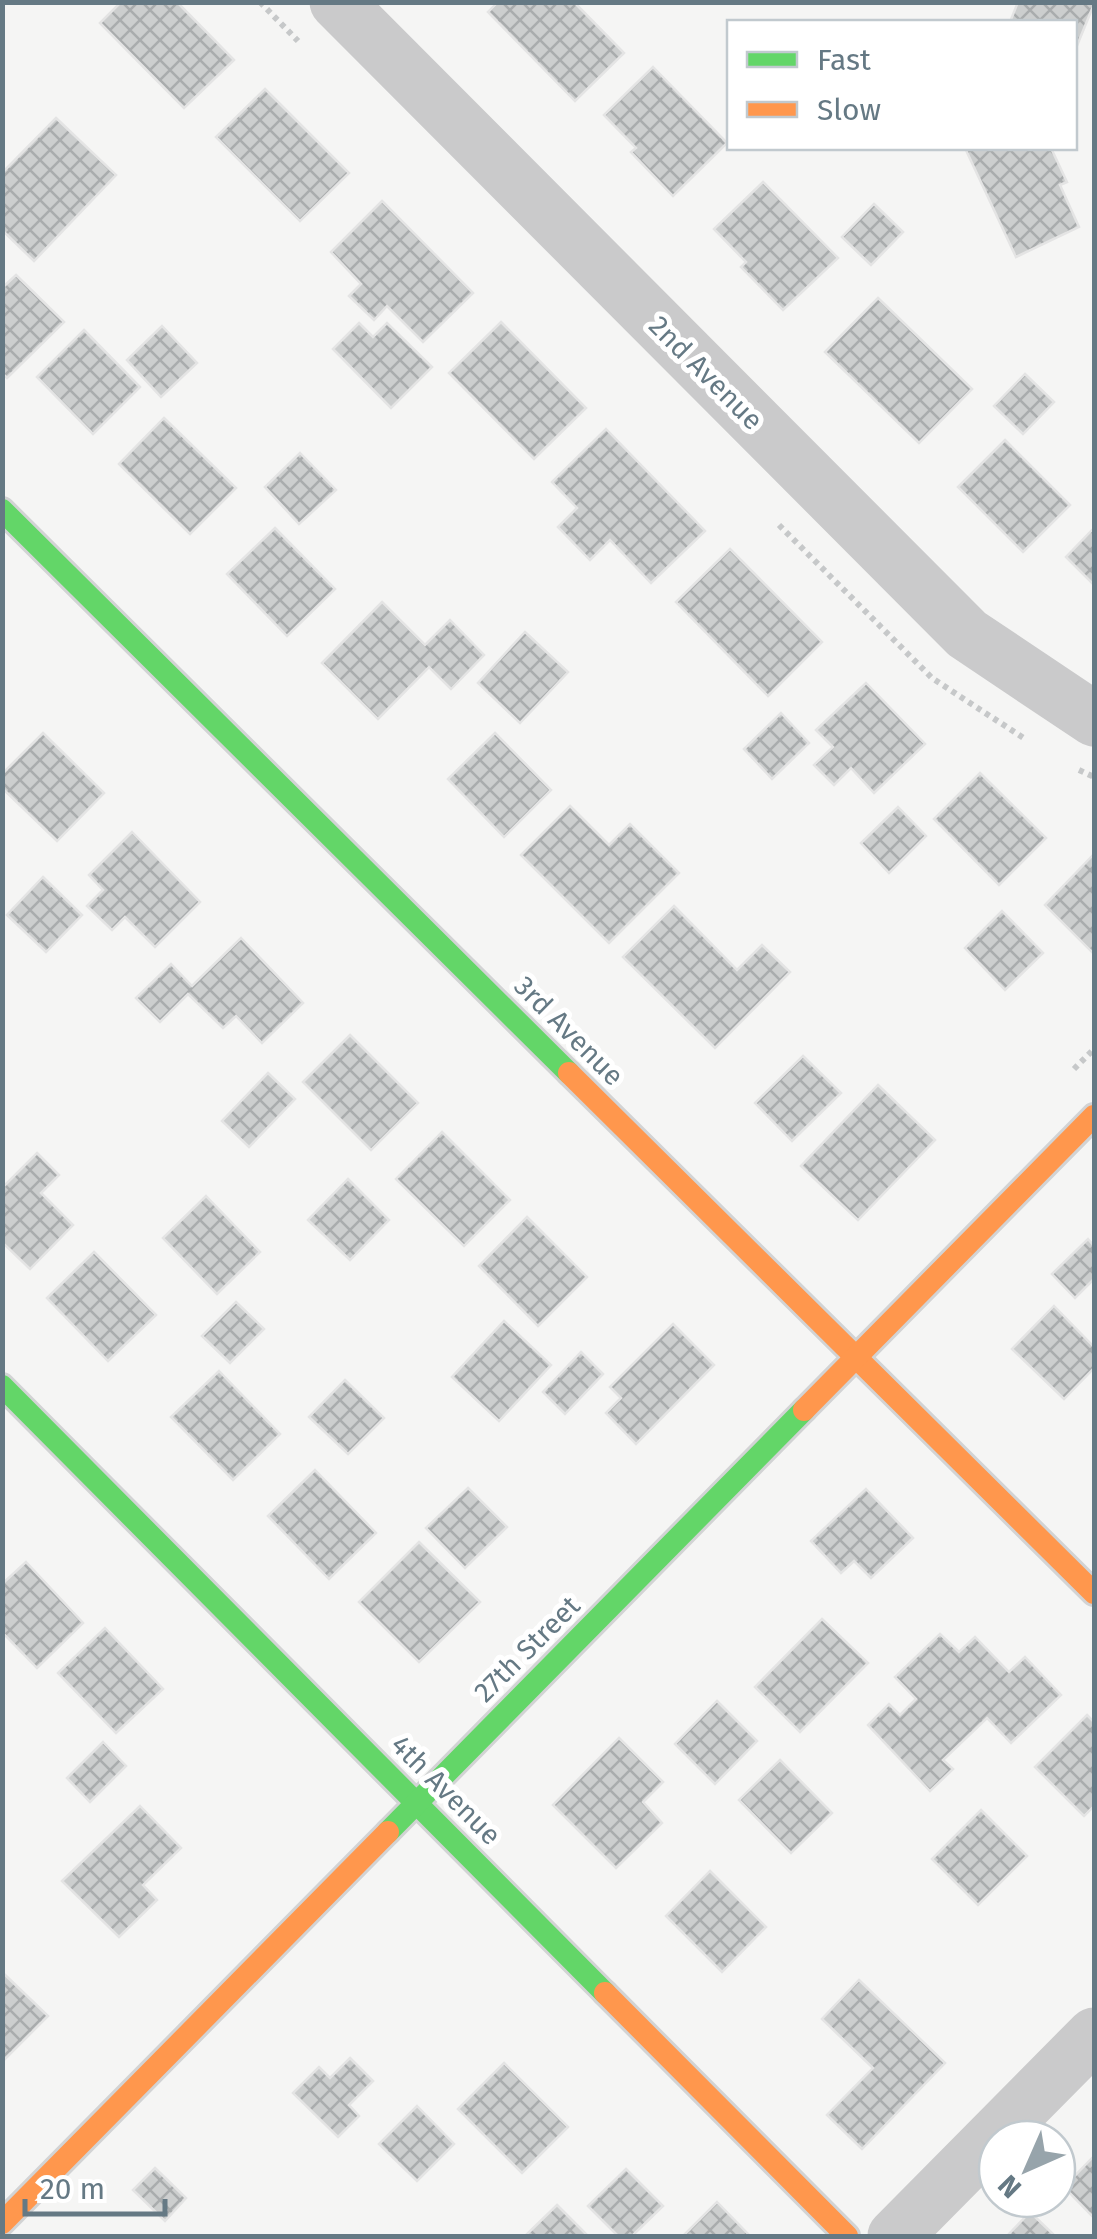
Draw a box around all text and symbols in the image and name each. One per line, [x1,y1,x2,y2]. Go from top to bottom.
legend [727,20,1077,150]
text: Fast [817,42,871,78]
text: Slow [817,92,881,128]
street label: 2nd Avenue [642,309,770,437]
street label: 3rd Avenue [507,969,631,1093]
street label: 27th Street [467,1589,587,1709]
street label: 4th Avenue [384,1728,508,1852]
north arrow [977,2119,1077,2219]
scale bar [25,2154,165,2216]
text: N [991,2168,1028,2205]
text: 20 m [40,2171,105,2207]

